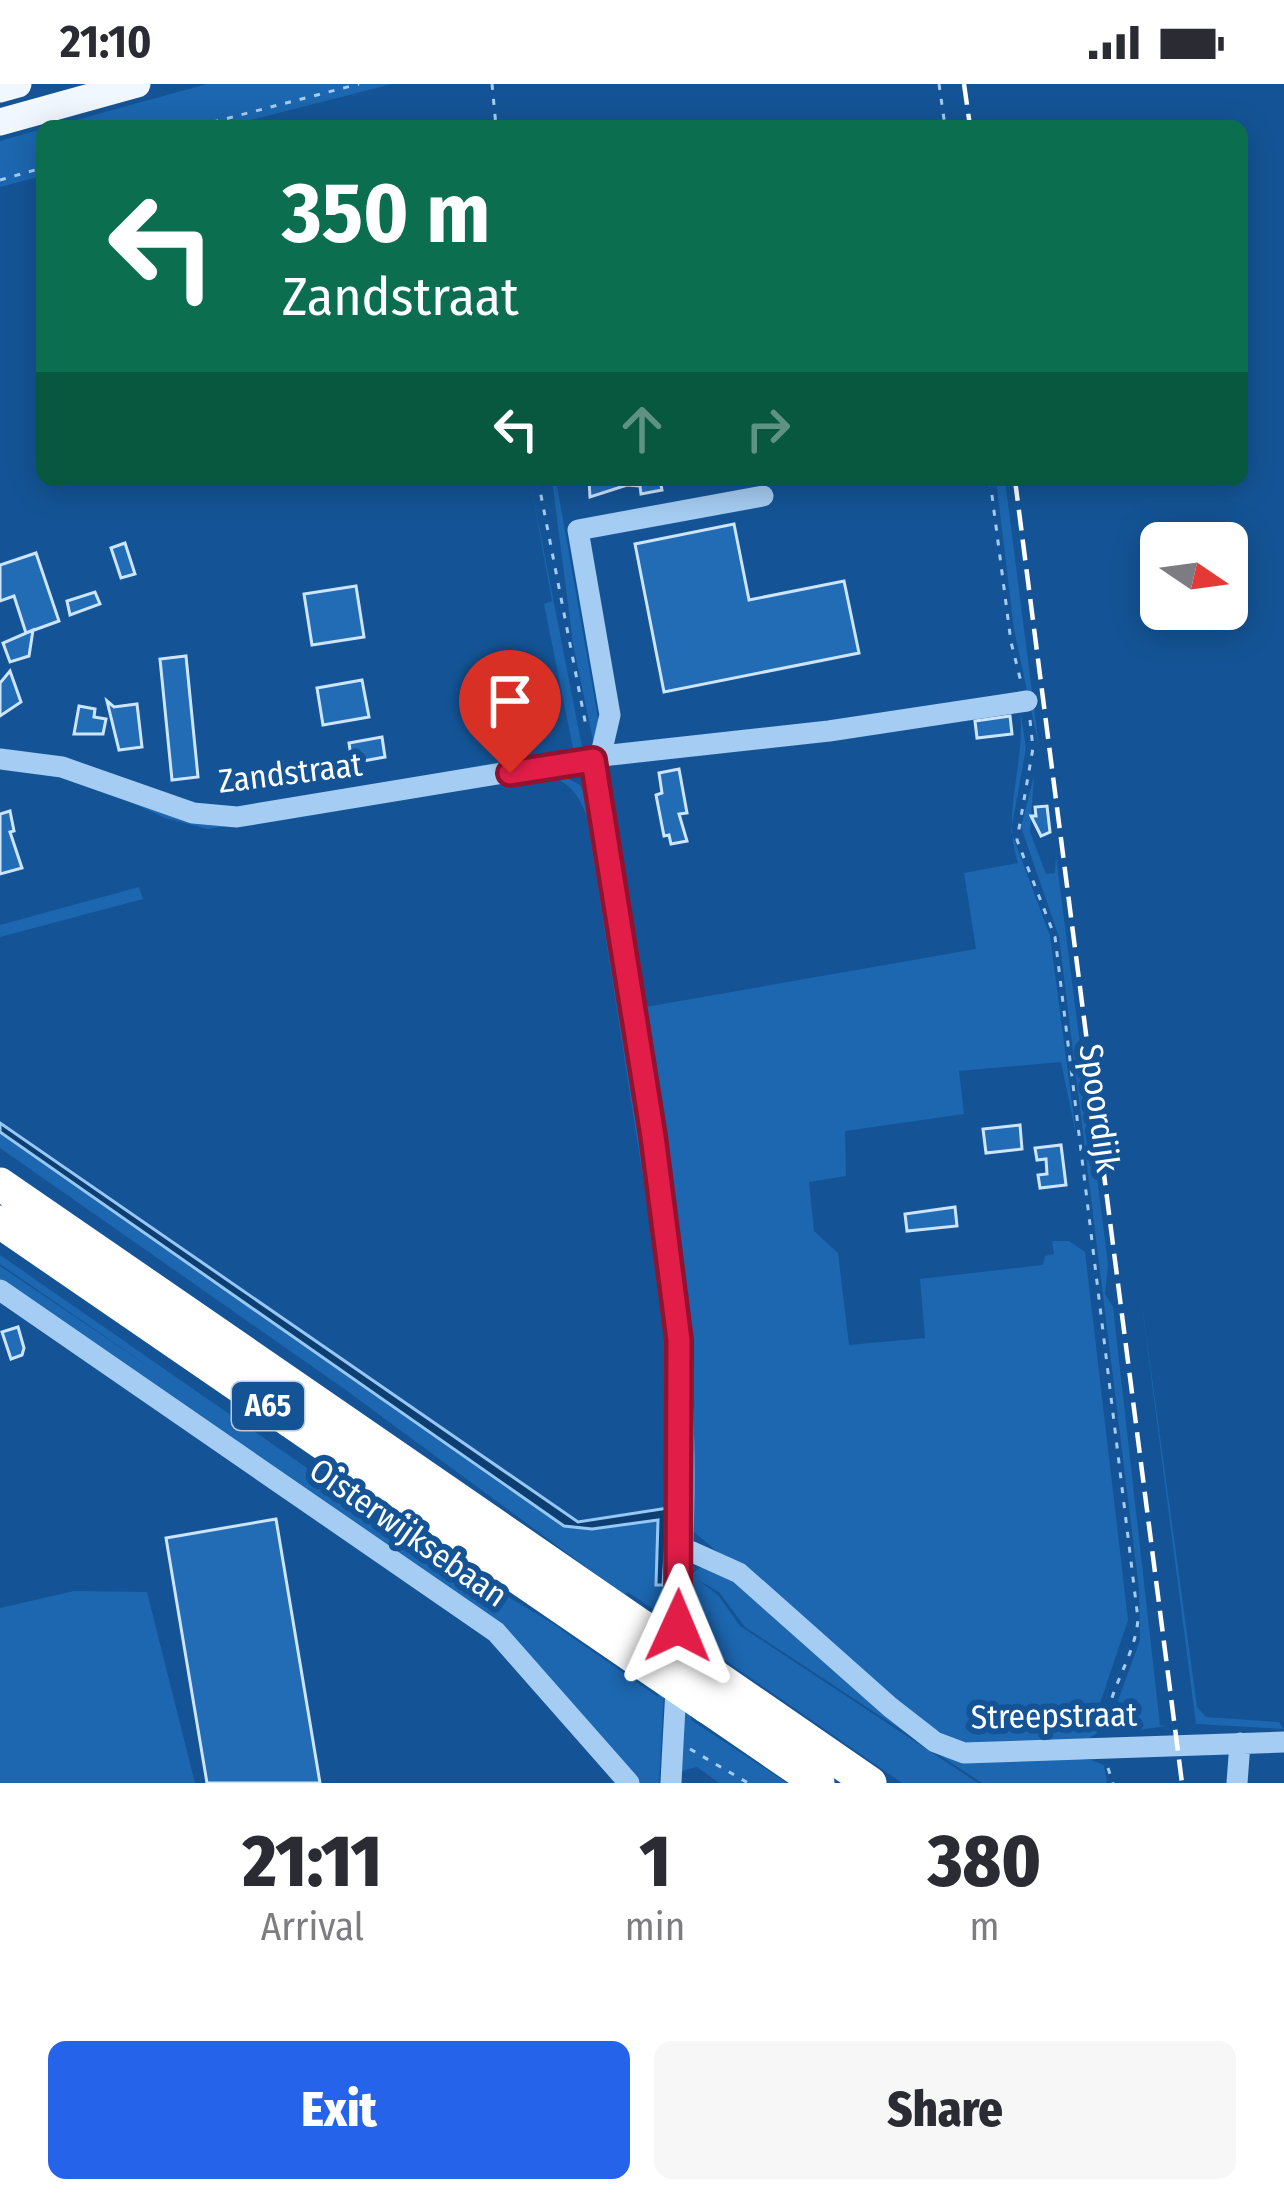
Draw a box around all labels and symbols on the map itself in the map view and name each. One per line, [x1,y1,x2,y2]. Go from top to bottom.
north arrow [1140,522,1248,630]
pin [459,650,561,773]
street label: Zandstraat [216,744,365,802]
street label: Spoordijk [1070,1042,1128,1175]
road number: A65 [232,1382,304,1430]
street label: Oisterwijksebaan [302,1450,515,1616]
position arrow [615,1563,741,1689]
street label: Streepstraat [971,1695,1138,1737]

